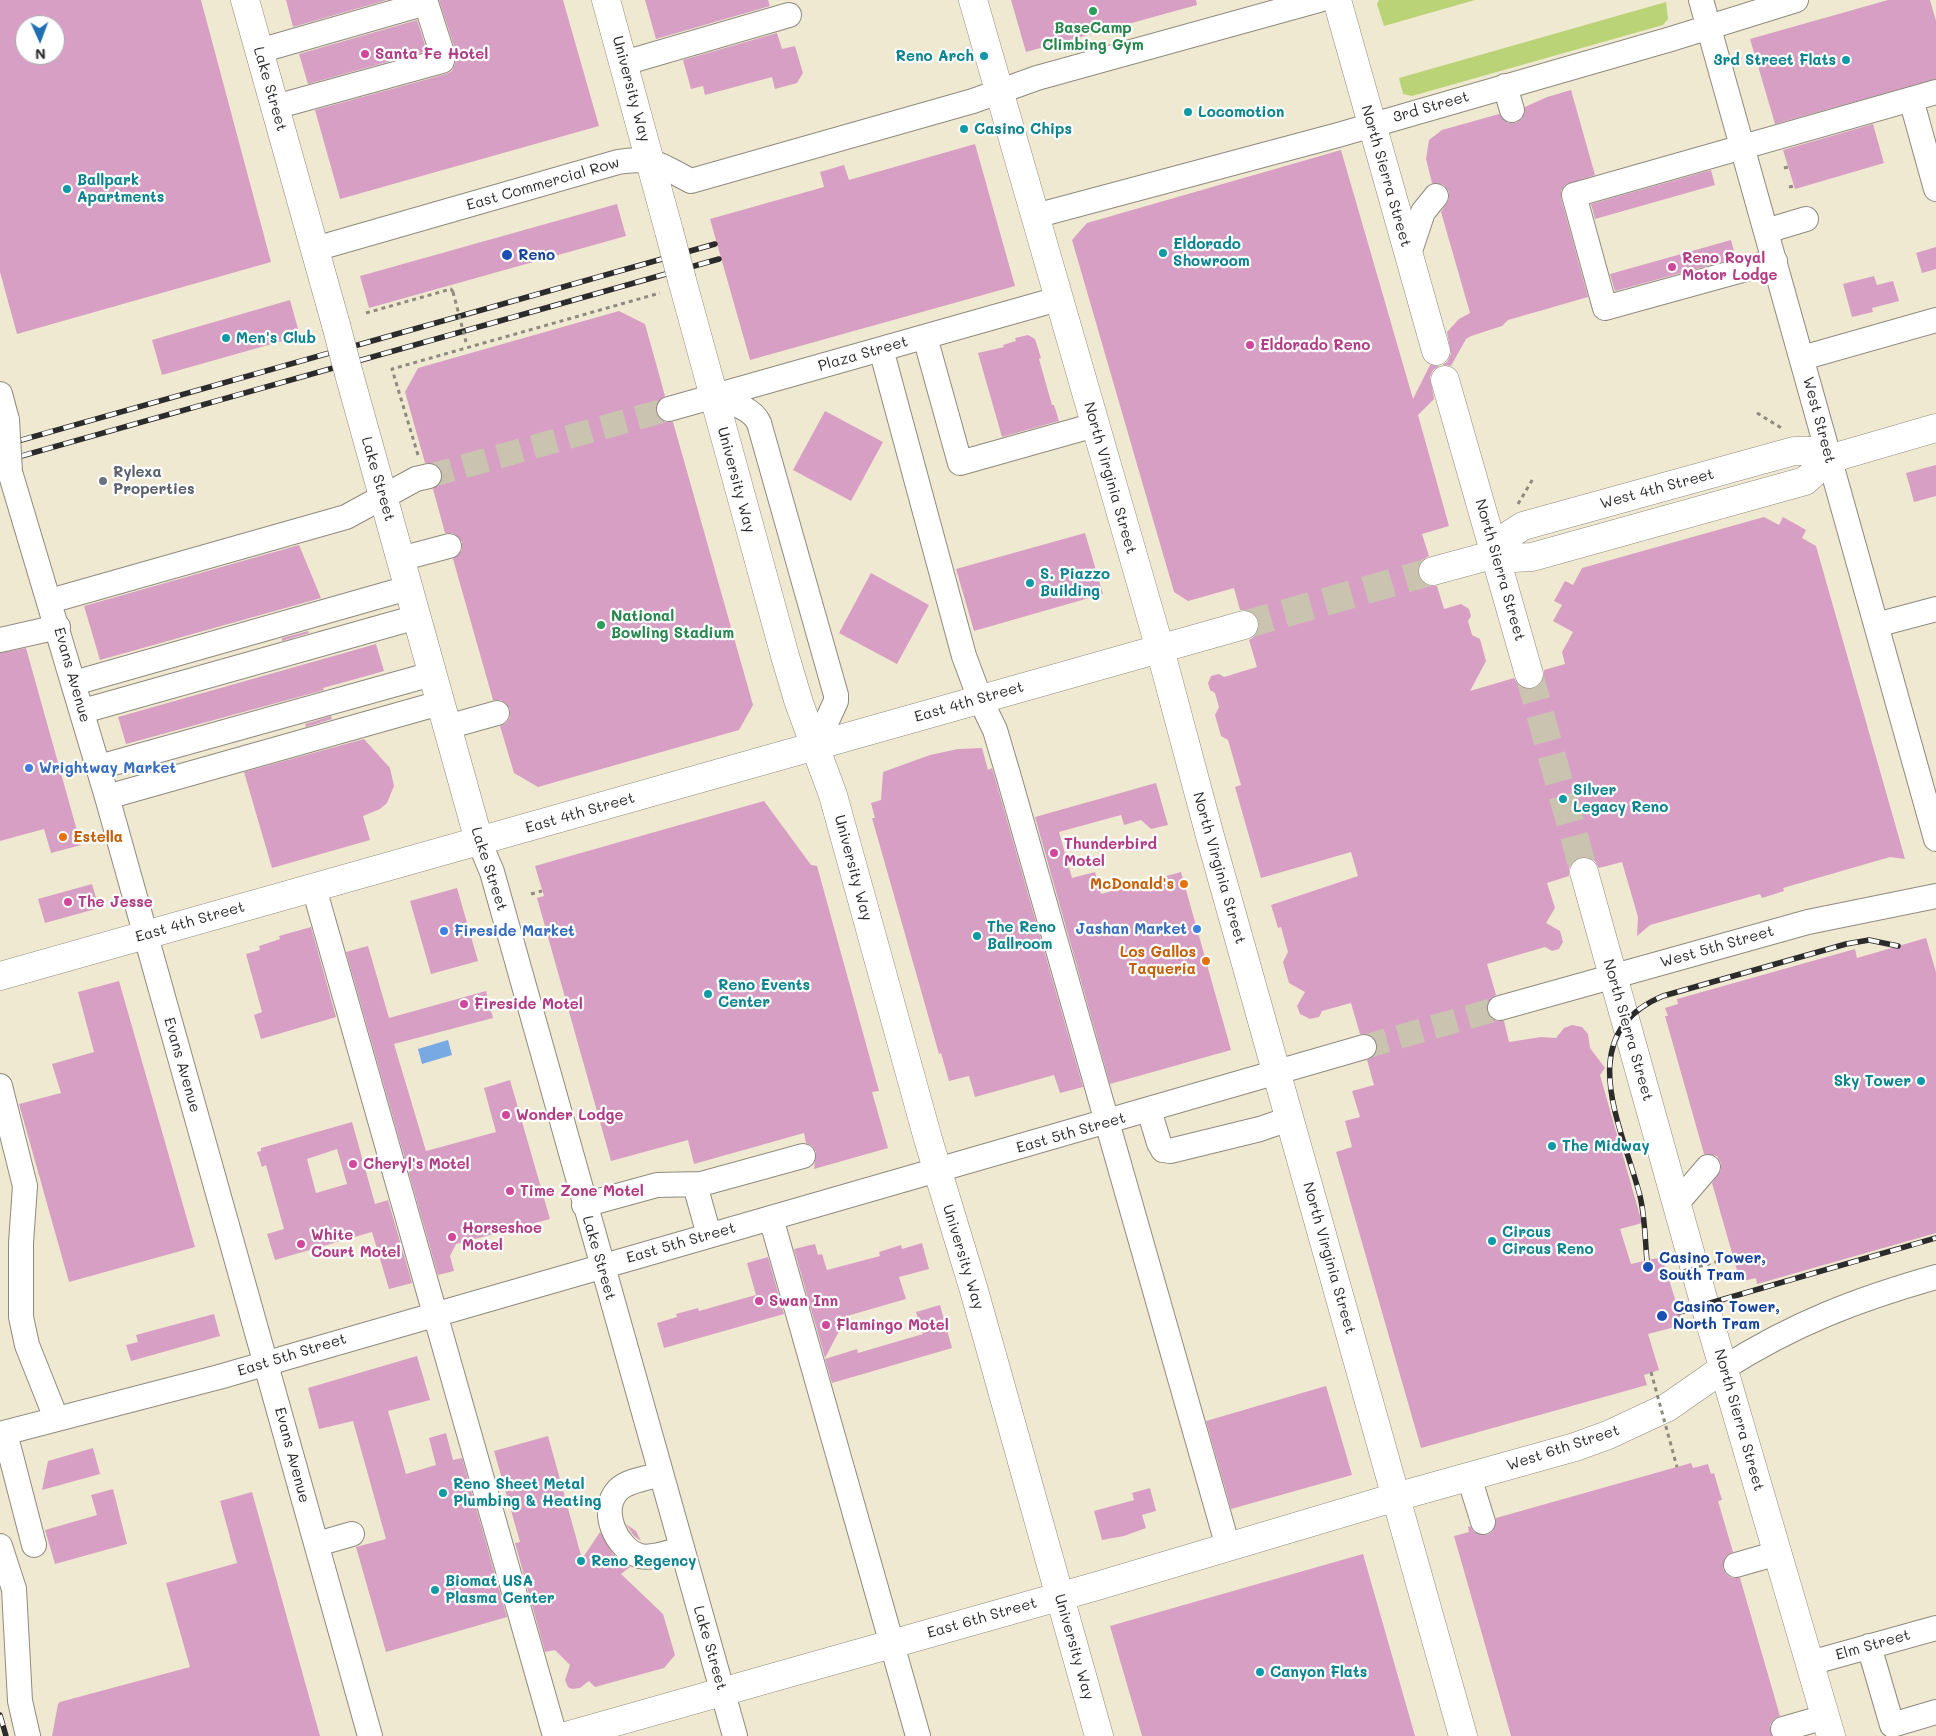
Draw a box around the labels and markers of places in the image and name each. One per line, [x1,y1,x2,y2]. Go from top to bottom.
marker: BaseCamp Climbing Gym [1087,5,1099,17]
place label: BaseCamp Climbing Gym [1042,19,1144,54]
place label: Santa Fe Hotel [375,45,488,63]
place label: Reno Arch [896,47,974,65]
marker: Santa Fe Hotel [359,48,371,60]
marker: Reno Arch [978,50,990,62]
place label: 3rd Street Flats [1713,51,1836,69]
marker: 3rd Street Flats [1840,54,1852,66]
place label: Locomotion [1198,103,1284,121]
marker: Locomotion [1182,106,1194,118]
place label: Casino Chips [974,120,1072,138]
marker: Casino Chips [958,123,970,135]
place label: Ballpark Apartments [77,171,164,206]
marker: Ballpark Apartments [61,183,73,195]
place label: Eldorado Showroom [1173,235,1250,270]
place label: Reno [518,246,555,264]
marker: Eldorado Showroom [1157,247,1169,259]
marker: Reno [500,248,514,262]
place label: Reno Royal Motor Lodge [1682,249,1777,284]
marker: Reno Royal Motor Lodge [1666,261,1678,273]
place label: Men's Club [236,329,316,347]
marker: Men's Club [220,332,232,344]
place label: Eldorado Reno [1260,336,1370,354]
marker: Eldorado Reno [1244,339,1256,351]
place label: Rylexa Properties [113,463,195,498]
marker: Rylexa Properties [97,475,109,487]
place label: S. Piazzo Building [1040,565,1110,600]
marker: S. Piazzo Building [1024,577,1036,589]
place label: National Bowling Stadium [611,607,734,642]
marker: National Bowling Stadium [595,619,607,631]
place label: Wrightway Market [39,759,176,777]
marker: Wrightway Market [23,762,35,774]
place label: Silver Legacy Reno [1573,781,1668,816]
marker: Silver Legacy Reno [1557,793,1569,805]
place label: Estella [73,828,123,846]
marker: Estella [57,831,69,843]
place label: Thunderbird Motel [1064,835,1157,870]
marker: Thunderbird Motel [1048,847,1060,859]
place label: McDonald's [1090,875,1174,893]
marker: McDonald's [1178,878,1190,890]
place label: The Jesse [78,893,153,911]
marker: The Jesse [62,896,74,908]
place label: The Reno Ballroom [987,918,1056,953]
place label: Jashan Market [1076,920,1187,938]
place label: Fireside Market [454,922,575,940]
marker: Jashan Market [1191,923,1203,935]
marker: Fireside Market [438,925,450,937]
marker: The Reno Ballroom [971,930,983,942]
place label: Los Gallos Taqueria [1120,943,1196,978]
marker: Los Gallos Taqueria [1200,955,1212,967]
place label: Reno Events Center [718,976,810,1011]
marker: Reno Events Center [702,988,714,1000]
place label: Fireside Motel [474,995,583,1013]
marker: Fireside Motel [458,998,470,1010]
place label: Sky Tower [1834,1072,1911,1090]
marker: Sky Tower [1915,1075,1927,1087]
place label: Wonder Lodge [516,1106,623,1124]
marker: Wonder Lodge [500,1109,512,1121]
place label: The Midway [1562,1137,1650,1155]
marker: The Midway [1546,1140,1558,1152]
place label: Cheryl's Motel [363,1155,470,1173]
marker: Cheryl's Motel [347,1158,359,1170]
place label: Time Zone Motel [520,1182,644,1200]
marker: Time Zone Motel [504,1185,516,1197]
place label: Horseshoe Motel [462,1219,542,1254]
place label: Circus Circus Reno [1502,1223,1594,1258]
place label: White Court Motel [311,1226,401,1261]
marker: Horseshoe Motel [446,1231,458,1243]
marker: Circus Circus Reno [1486,1235,1498,1247]
marker: White Court Motel [295,1238,307,1250]
place label: Casino Tower, South Tram [1659,1249,1766,1284]
marker: Casino Tower, South Tram [1641,1260,1655,1274]
place label: Swan Inn [769,1292,838,1310]
marker: Swan Inn [753,1295,765,1307]
place label: Casino Tower, North Tram [1673,1298,1780,1333]
marker: Casino Tower, North Tram [1655,1309,1669,1323]
place label: Flamingo Motel [836,1316,949,1334]
marker: Flamingo Motel [820,1319,832,1331]
place label: Reno Sheet Metal Plumbing & Heating [453,1475,601,1510]
marker: Reno Sheet Metal Plumbing & Heating [437,1487,449,1499]
place label: Reno Regency [591,1552,696,1570]
marker: Reno Regency [575,1555,587,1567]
place label: Biomat USA Plasma Center [445,1572,555,1607]
marker: Biomat USA Plasma Center [429,1584,441,1596]
place label: Canyon Flats [1270,1663,1367,1681]
marker: Canyon Flats [1254,1666,1266,1678]

